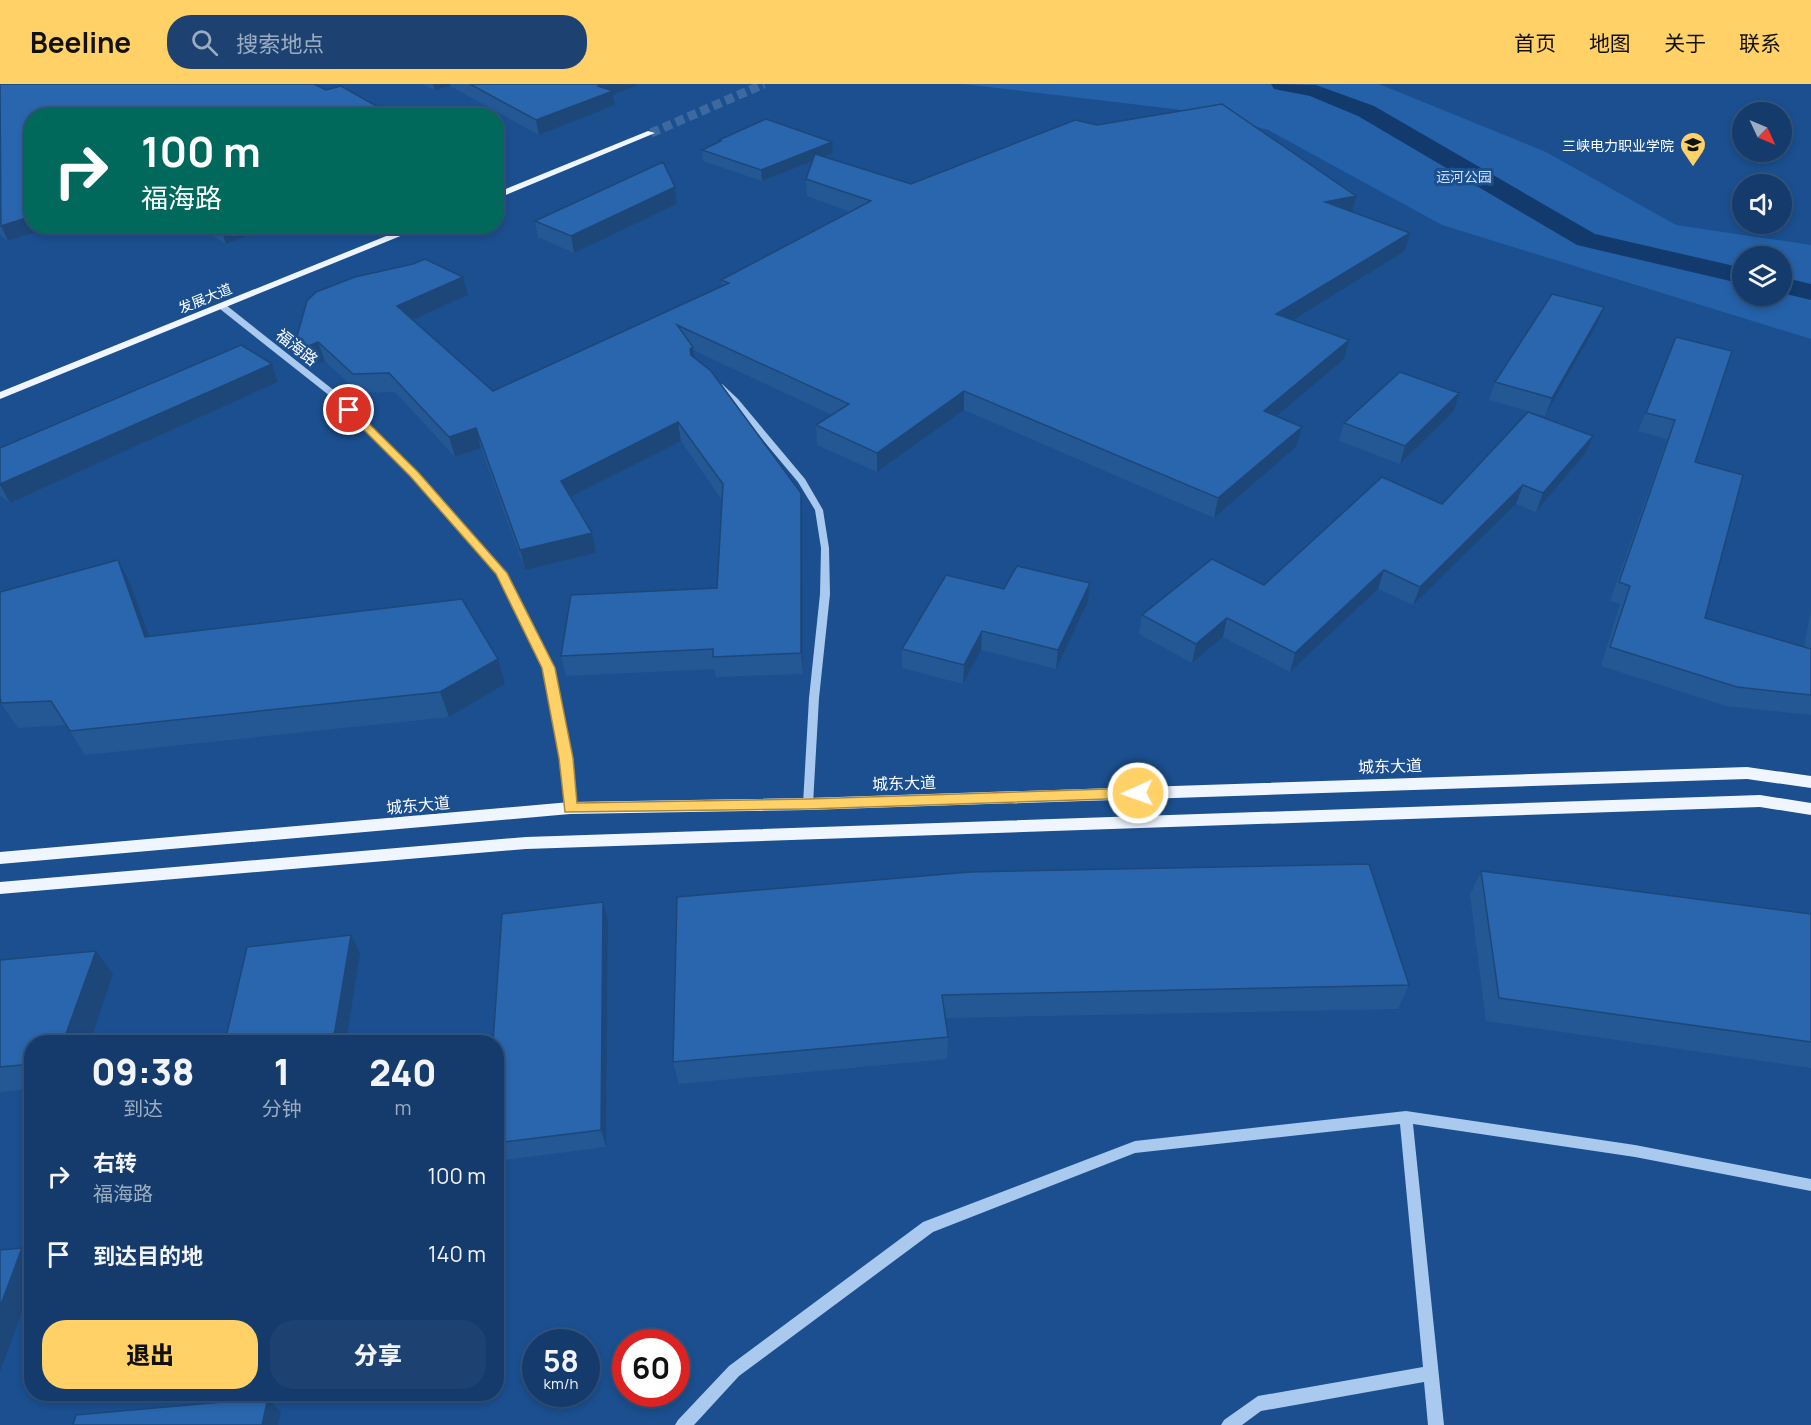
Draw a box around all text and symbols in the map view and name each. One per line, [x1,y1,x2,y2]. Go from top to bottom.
search box [167,15,587,69]
text: Beeline [30,23,131,61]
icon: search [188,26,221,59]
text: 搜索地点 [236,29,324,59]
text: 首页 [1514,29,1556,57]
text: 地图 [1589,29,1631,57]
text: 关于 [1664,29,1706,57]
text: 联系 [1739,29,1781,57]
north arrow [1732,102,1792,162]
map controls [1732,102,1792,306]
text: 100 m [141,122,261,180]
school or university icon: 三峡电力职业学院 [1678,130,1708,168]
icon: right [42,132,120,210]
place label: 三峡电力职业学院 [1562,136,1674,155]
park label: 运河公园 [1436,167,1492,186]
button: sound [1732,174,1792,234]
text: 福海路 [141,179,222,216]
button: layers [1732,246,1792,306]
street label: 发展大道 [175,279,235,317]
street label: 福海路 [271,324,323,370]
pin [323,384,374,435]
icon: arrive [332,393,365,426]
street label: 城东大道 [1358,754,1422,778]
position arrow [1106,761,1170,825]
street label: 城东大道 [872,771,936,795]
street label: 城东大道 [385,791,451,819]
text: 09:38 [91,1047,195,1096]
text: 1 [274,1047,290,1096]
text: 240 [369,1048,437,1097]
text: m [394,1094,411,1121]
text: 到达 [123,1095,163,1122]
text: 分钟 [262,1095,302,1122]
text: 右转 [93,1148,137,1178]
icon: right [42,1160,75,1193]
text: 100 m [428,1161,486,1191]
text: 福海路 [93,1180,153,1207]
icon: arrive [42,1238,75,1271]
text: 140 m [428,1239,486,1269]
text: 到达目的地 [93,1241,203,1271]
button: 退出 [42,1320,258,1389]
button: 分享 [270,1320,486,1389]
speed limit sign: 60 [612,1329,690,1407]
text: 58 [543,1340,579,1381]
text: km/h [544,1373,578,1394]

